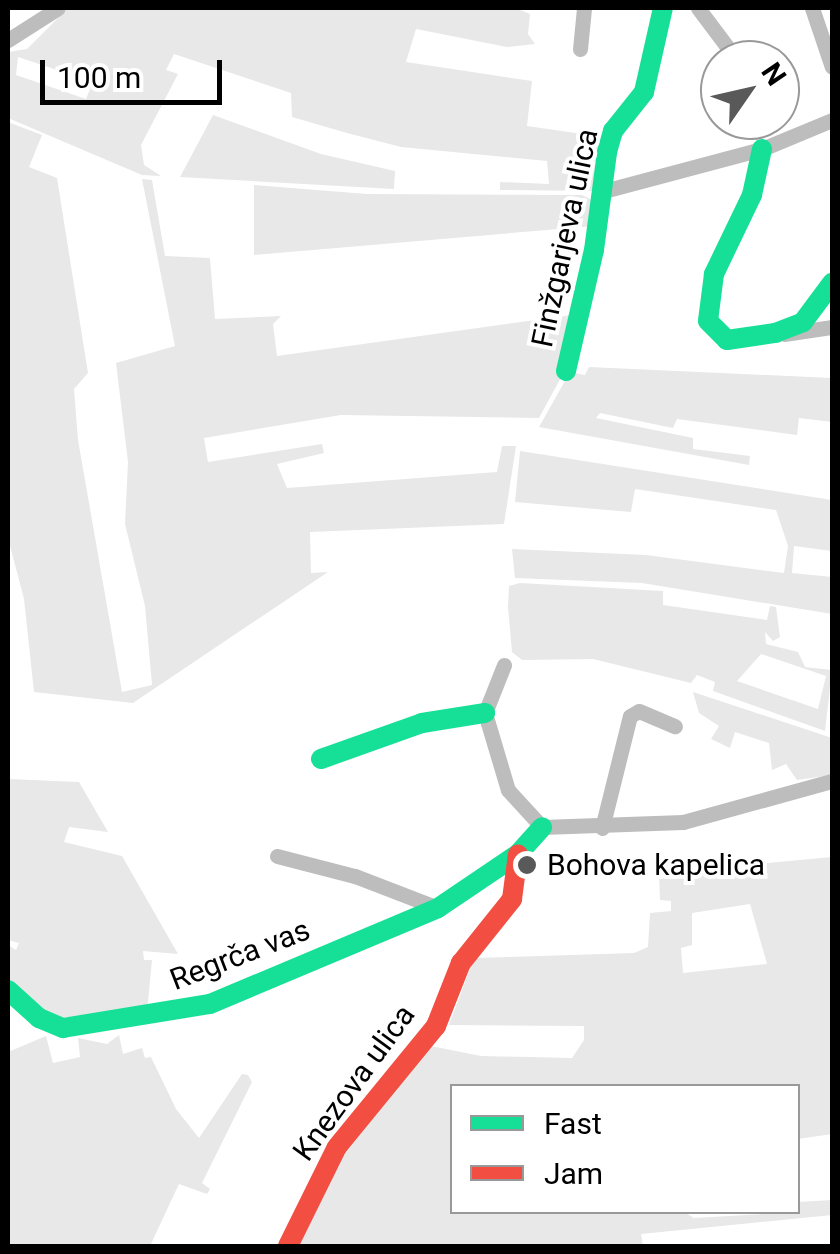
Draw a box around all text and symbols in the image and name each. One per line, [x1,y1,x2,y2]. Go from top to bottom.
scale bar [45,40,228,102]
north arrow [700,40,800,140]
text: N [754,57,793,91]
text: 100 m [57,60,141,95]
street label: Finžgarjeva ulica [524,125,606,351]
place label: Bohova kapelica [547,847,765,883]
marker: Bohova kapelica [516,854,538,876]
street label: Regrča vas [165,912,315,998]
street label: Knezova ulica [285,998,423,1168]
legend [450,1084,800,1214]
text: Fast [544,1106,602,1141]
text: Jam [544,1156,603,1191]

